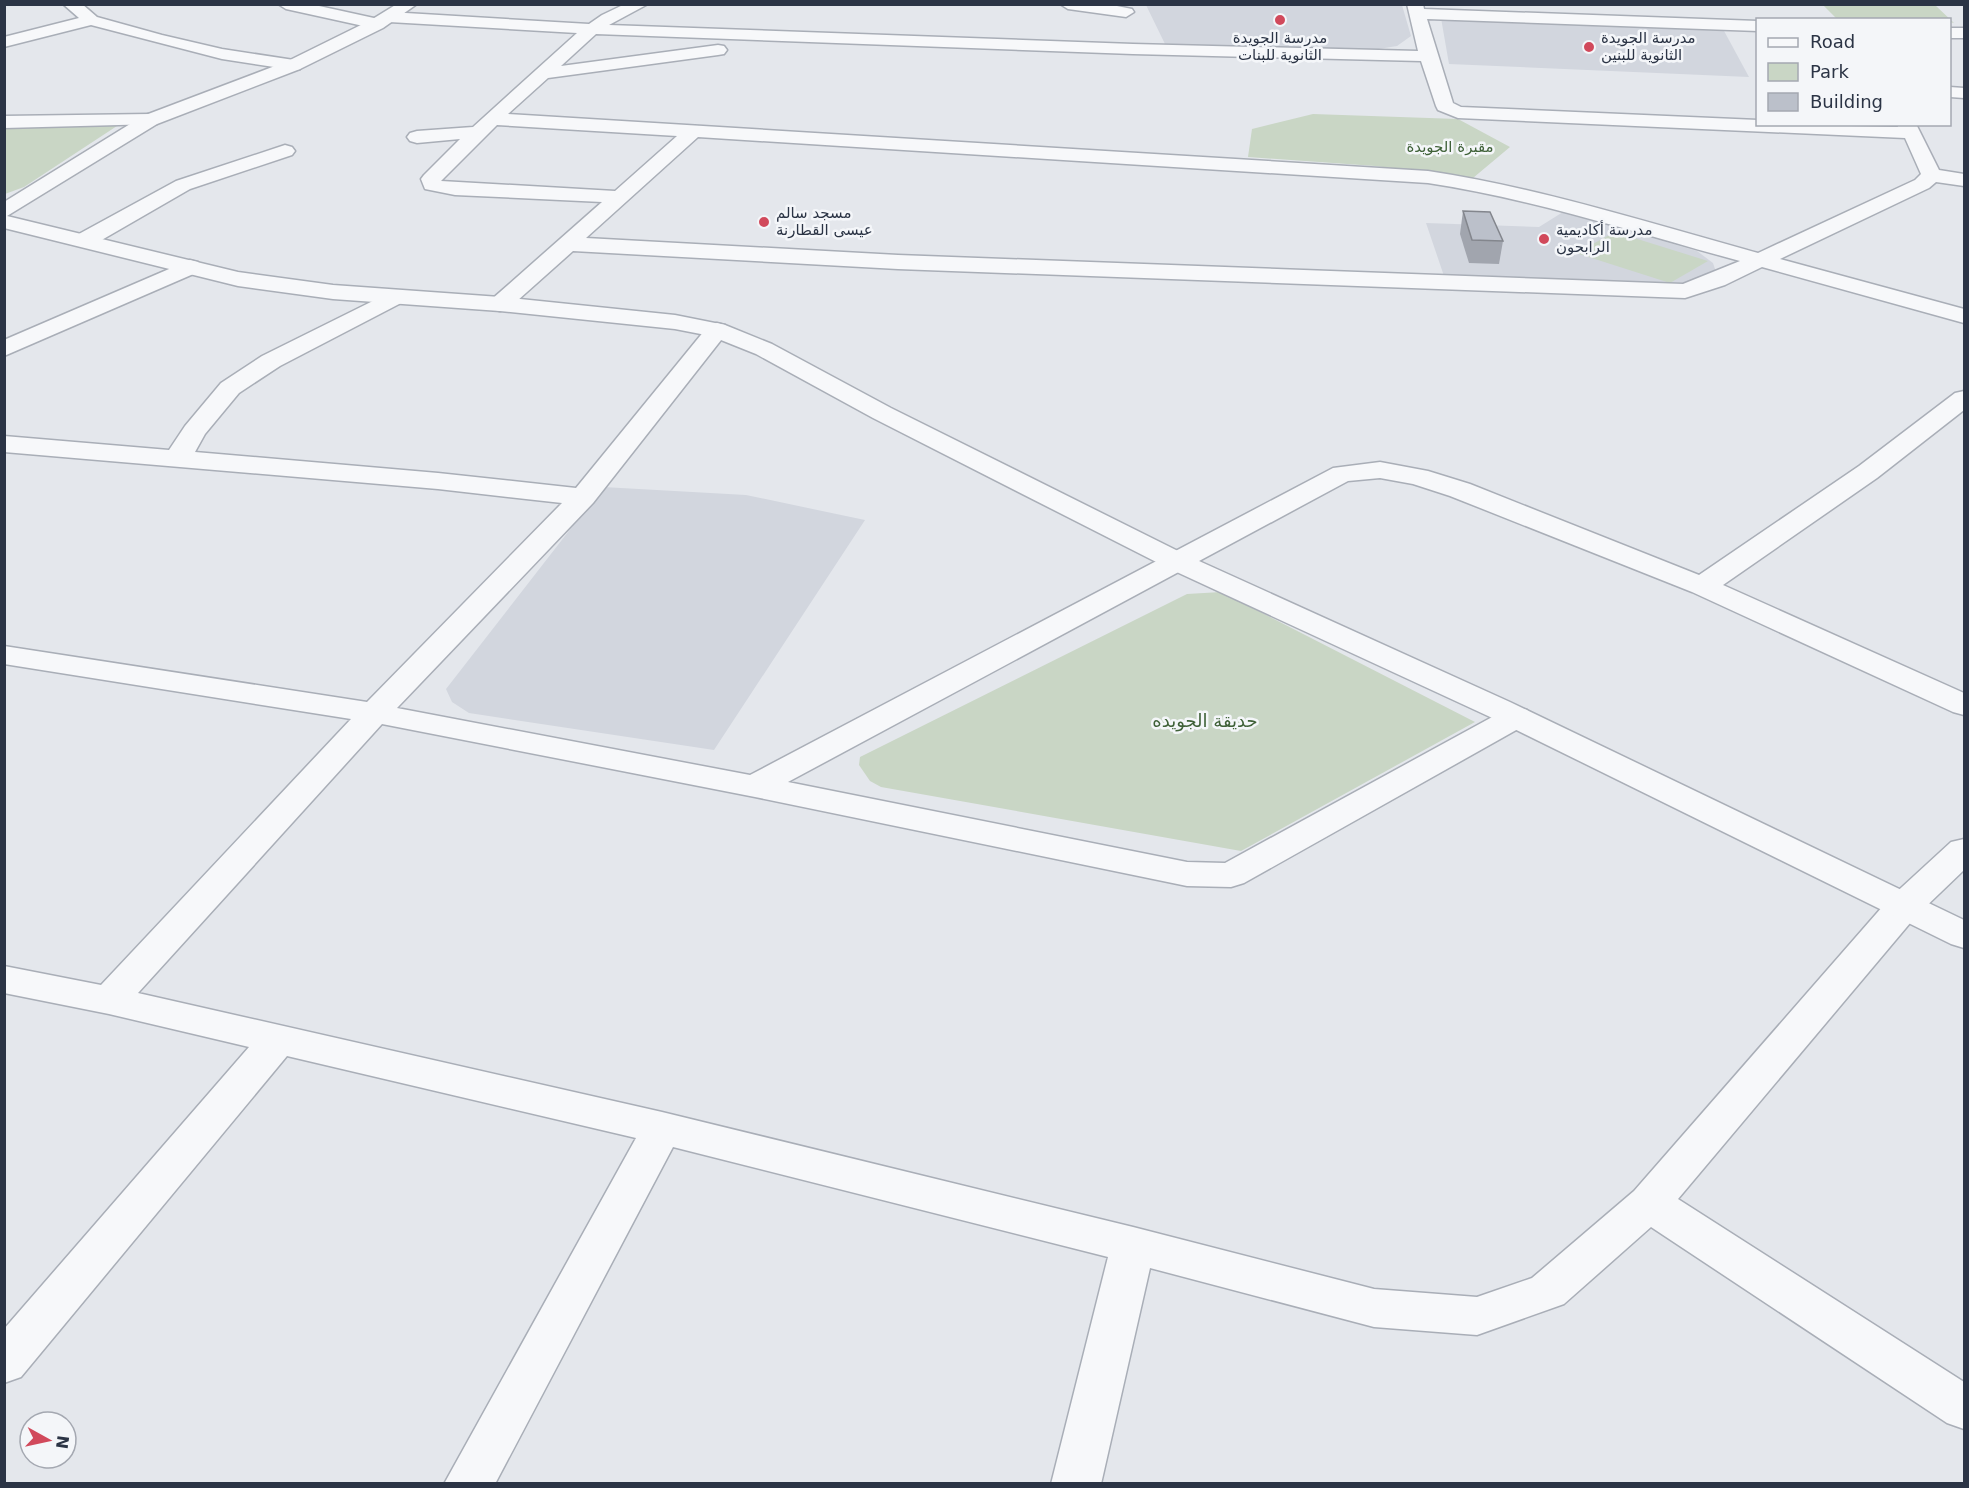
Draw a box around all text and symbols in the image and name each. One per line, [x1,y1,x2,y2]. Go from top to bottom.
marker: مدرسة الجويدة الثانوية للبنات [1273,13,1287,27]
legend [1756,18,1951,126]
place label: مدرسة الجويدة الثانوية للبنات [1233,29,1327,64]
place label: مدرسة الجويدة الثانوية للبنين [1601,29,1696,64]
text: Road [1810,31,1855,52]
marker: مدرسة الجويدة الثانوية للبنين [1582,40,1596,54]
text: Park [1810,61,1849,82]
text: Building [1810,91,1883,112]
park label: مقبرة الجويدة [1406,138,1494,156]
place label: مسجد سالم عيسى القطارنة [776,204,873,239]
marker: مسجد سالم عيسى القطارنة [757,215,771,229]
place label: مدرسة أكاديمية الرابحون [1556,220,1653,256]
marker: مدرسة أكاديمية الرابحون [1537,232,1551,246]
park label: حديقة الجويده [1152,710,1258,732]
north arrow [18,1410,78,1470]
text: N [52,1434,73,1450]

